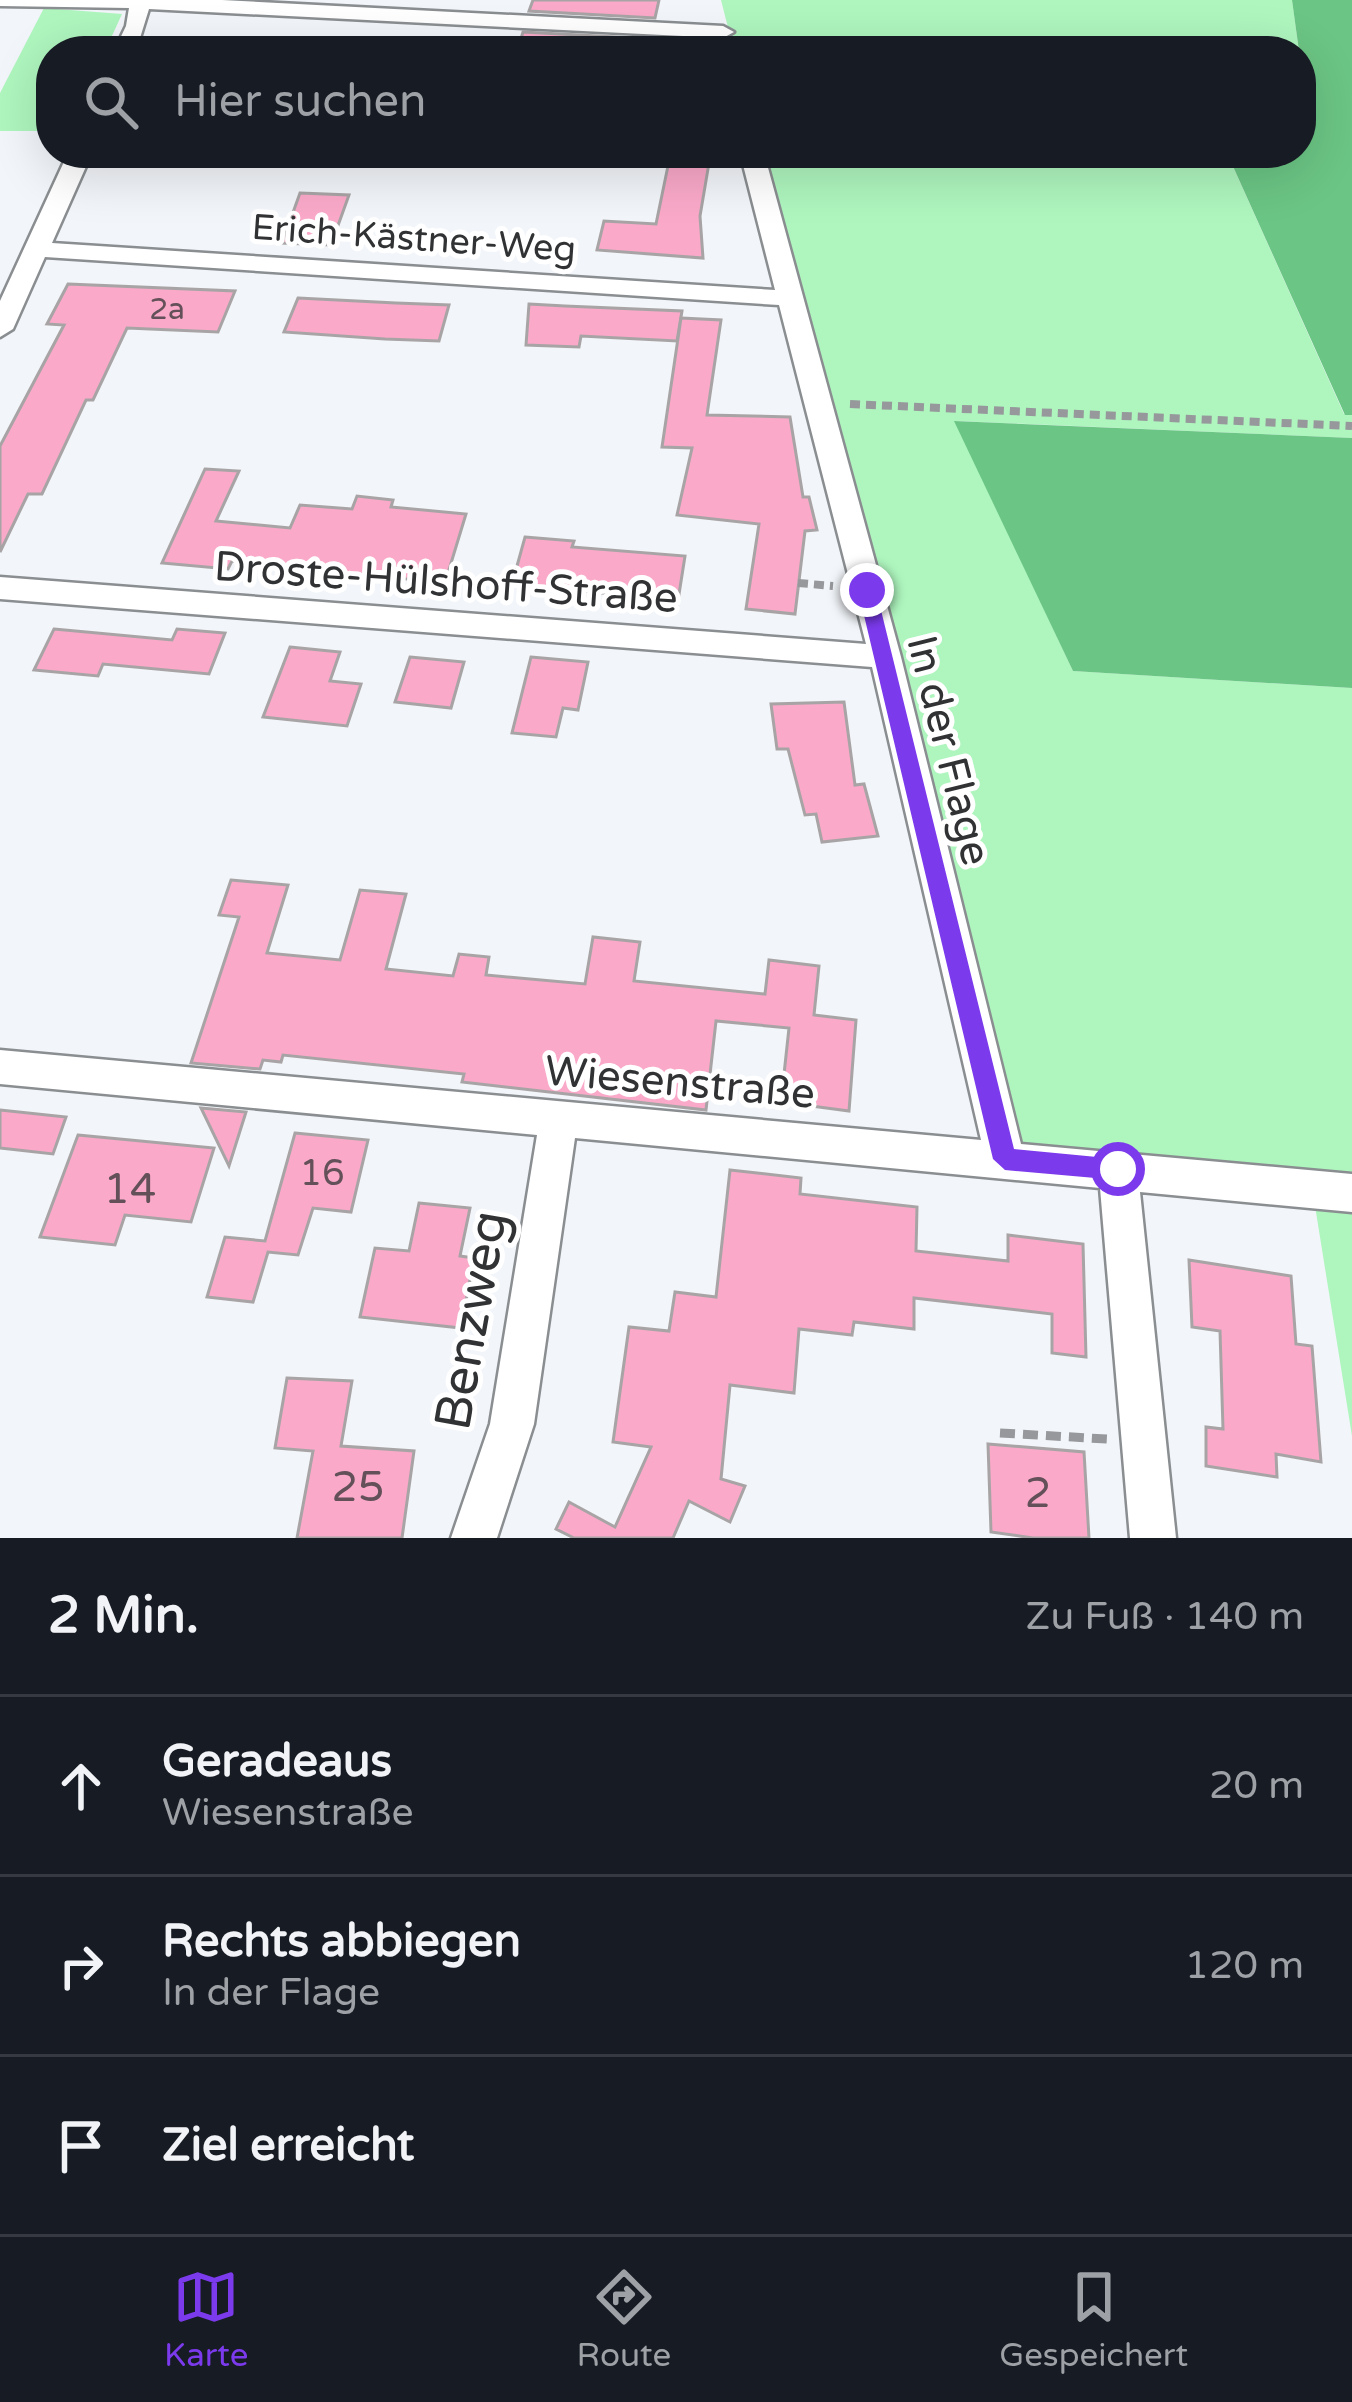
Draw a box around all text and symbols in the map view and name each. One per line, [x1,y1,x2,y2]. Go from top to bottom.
search box [36,36,1316,168]
icon: search [78,69,144,135]
text: Hier suchen [174,75,426,129]
street label: Erich-Kästner-Weg [250,206,578,271]
house number: 2a [149,291,185,328]
street label: Droste-Hülshoff-Straße [212,541,679,624]
route end [840,563,894,617]
street label: In der Flage [895,630,1002,871]
street label: Wiesenstraße [543,1045,817,1120]
route start [1091,1142,1145,1196]
house number: 16 [299,1152,345,1195]
house number: 14 [104,1164,156,1215]
street label: Benzweg [422,1206,522,1435]
house number: 25 [332,1462,384,1513]
house number: 2 [1025,1468,1051,1519]
text: 2 Min. [48,1585,199,1647]
text: Zu Fuß · 140 m [1026,1593,1304,1640]
text: Geradeaus [162,1735,392,1789]
icon: ahead [48,1753,114,1819]
text: 20 m [1209,1762,1304,1809]
text: Wiesenstraße [162,1789,413,1836]
text: Rechts abbiegen [162,1915,521,1969]
icon: right [48,1933,114,1999]
text: 120 m [1185,1942,1304,1989]
text: In der Flage [162,1969,380,2016]
icon: arrive [48,2113,114,2179]
text: Ziel erreicht [162,2119,414,2173]
tab: Karte [164,2264,248,2375]
tab: Route [576,2264,671,2375]
tab: Gespeichert [999,2264,1188,2375]

